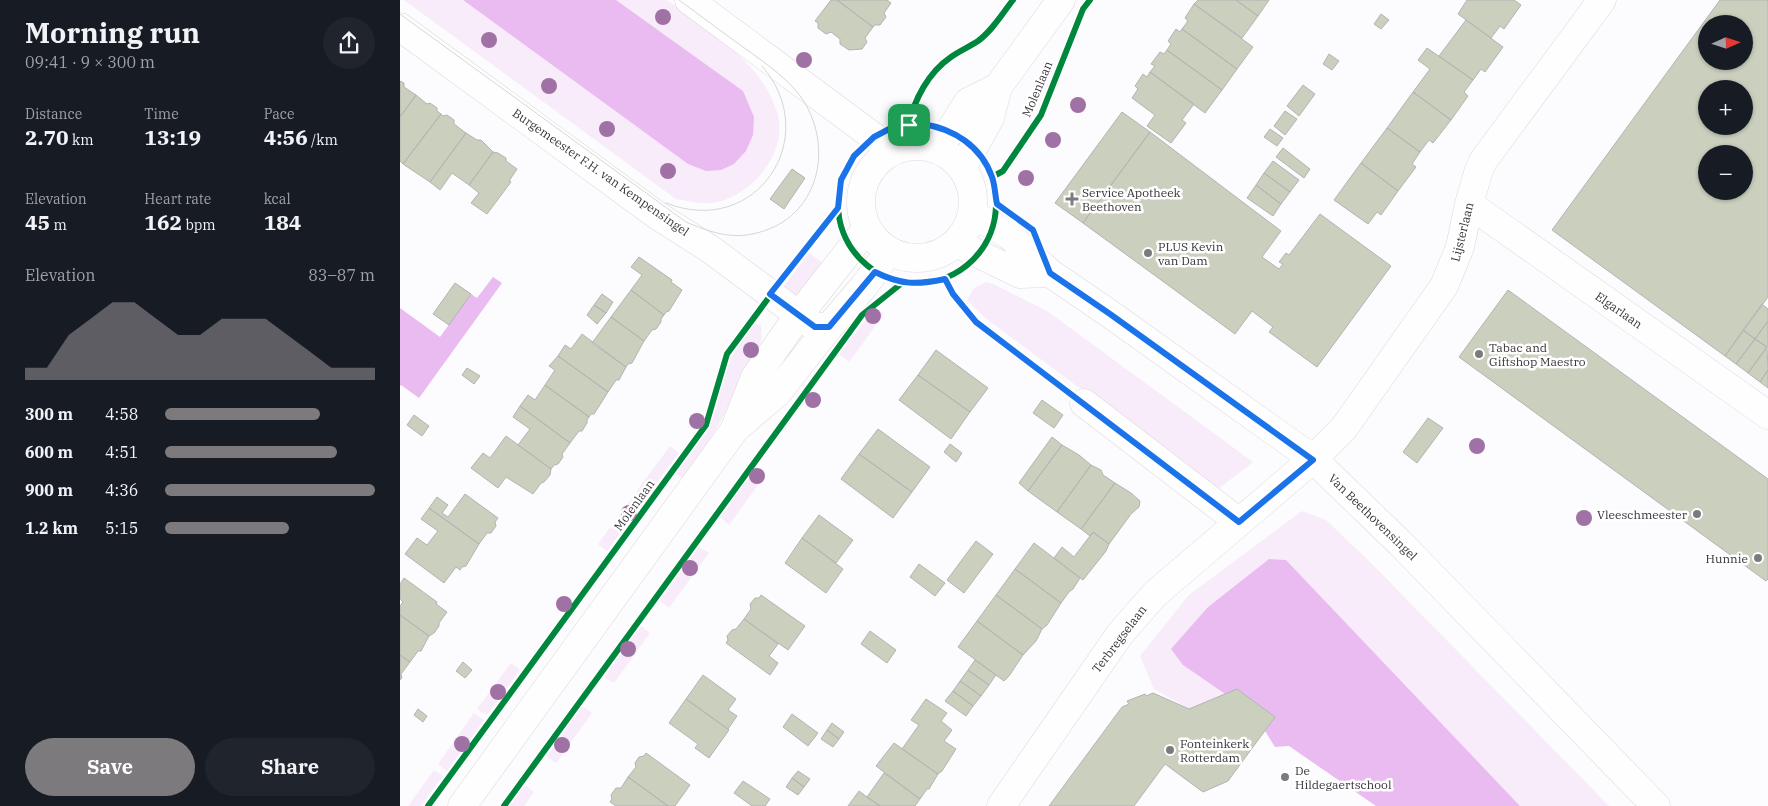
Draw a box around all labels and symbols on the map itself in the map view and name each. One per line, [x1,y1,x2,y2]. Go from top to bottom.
north arrow [1698,15,1752,70]
street label: Molenlaan [1019,58,1056,119]
pin [888,104,930,146]
street label: Burgemeester F.H. van Kempensingel [510,105,692,239]
place label: Service Apotheek Beethoven [1082,185,1181,214]
marker: Service Apotheek Beethoven [1066,193,1078,205]
street label: Lijsterlaan [1447,200,1477,263]
place label: PLUS Kevin van Dam [1158,239,1224,268]
marker: PLUS Kevin van Dam [1142,247,1154,259]
street label: Elgarlaan [1593,288,1646,332]
place label: Tabac and Giftshop Maestro [1489,340,1586,369]
marker: Tabac and Giftshop Maestro [1473,348,1485,360]
street label: Van Beethovensingel [1325,471,1421,564]
street label: Molenlaan [611,476,658,533]
place label: Vleeschmeester [1597,507,1688,522]
marker: Vleeschmeester [1691,508,1703,520]
place label: Hunnie [1706,551,1748,566]
marker: Hunnie [1752,552,1764,564]
street label: Terbregselaan [1089,602,1150,676]
place label: Fonteinkerk Rotterdam [1180,736,1249,765]
marker: Fonteinkerk Rotterdam [1164,744,1176,756]
place label: De Hildegaertschool [1295,763,1392,792]
marker: De Hildegaertschool [1279,771,1291,783]

